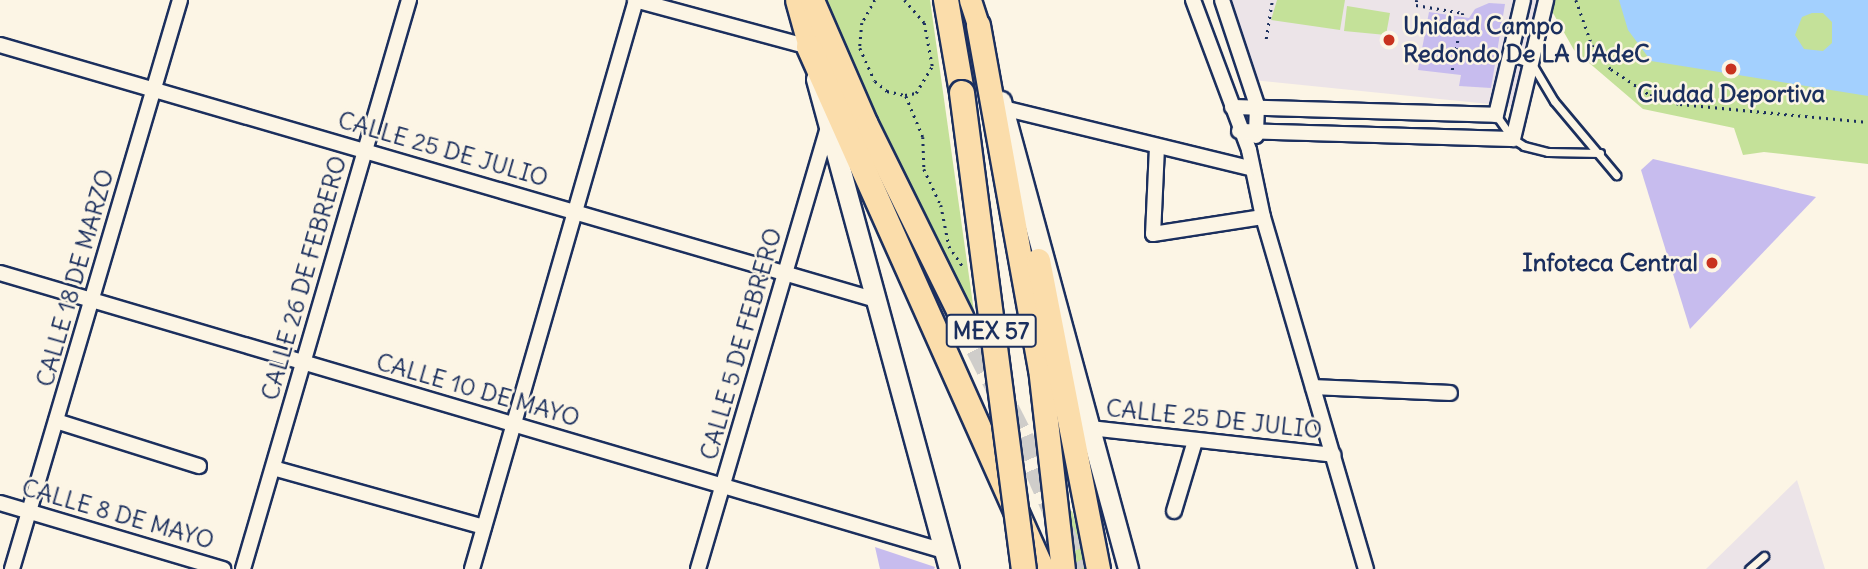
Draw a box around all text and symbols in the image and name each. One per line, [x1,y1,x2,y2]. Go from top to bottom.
place label: Unidad Campo Redondo De LA UAdeC [1403,12,1650,68]
marker: Unidad Campo Redondo De LA UAdeC [1381,32,1397,48]
marker: Ciudad Deportiva [1723,61,1739,77]
place label: Ciudad Deportiva [1637,80,1825,108]
street label: CALLE 25 DE JULIO [335,105,551,193]
street label: CALLE 26 DE FEBRERO [255,152,353,404]
street label: CALLE 18 DE MARZO [30,166,120,390]
street label: CALLE 5 DE FEBRERO [694,225,788,463]
place label: Infoteca Central [1522,249,1698,277]
marker: Infoteca Central [1704,255,1720,271]
road number: MEX 57 [946,312,1036,350]
street label: CALLE 10 DE MAYO [373,347,583,433]
street label: CALLE 25 DE JULIO [1104,393,1324,445]
street label: CALLE 8 DE MAYO [18,473,218,555]

